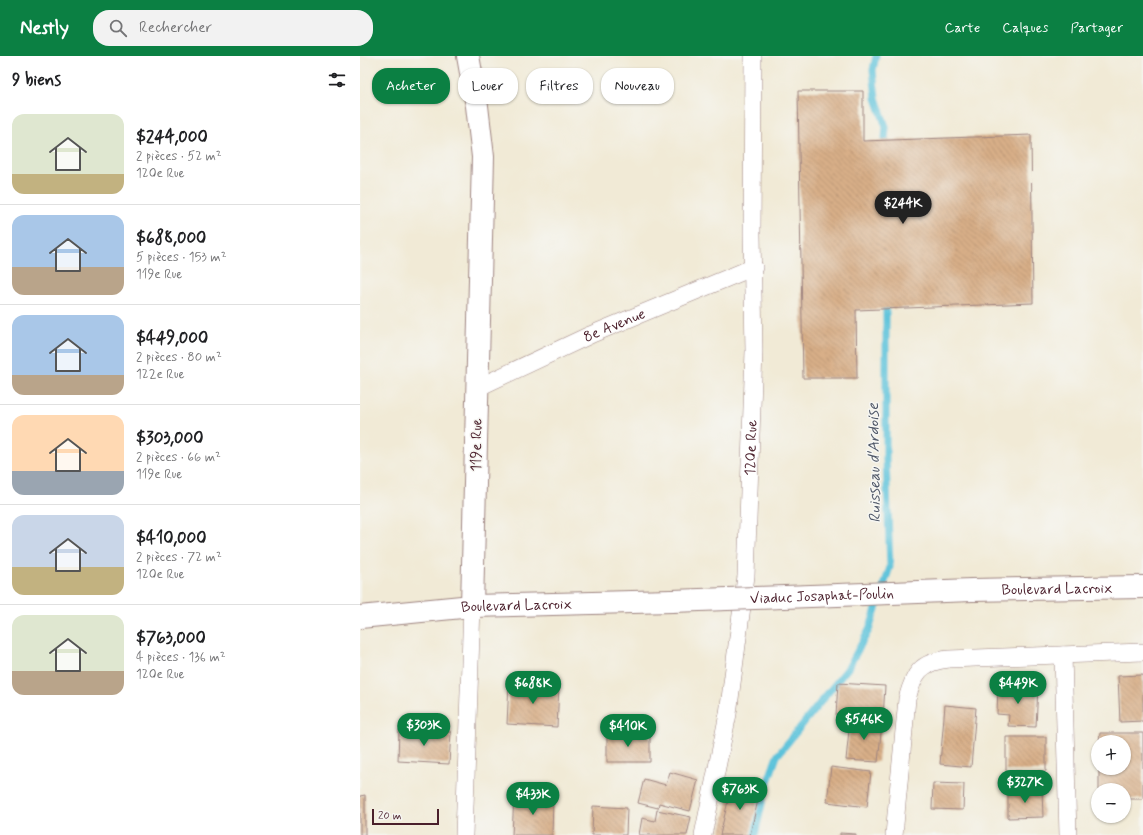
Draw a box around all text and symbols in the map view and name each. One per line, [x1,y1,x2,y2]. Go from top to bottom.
search box [93,10,373,46]
text: Nestly [20,16,69,41]
icon: search [107,17,129,39]
text: Rechercher [139,18,212,38]
text: Carte [944,19,980,37]
text: Calques [1002,19,1048,37]
text: Partager [1070,19,1123,37]
chip: Acheter [372,68,450,104]
chip: Louer [458,68,518,104]
chip: Filtres [526,68,593,104]
chip: Nouveau [601,68,674,104]
text: 9 biens [12,69,61,91]
icon: filters [326,69,348,91]
text: $244,000 [136,126,208,148]
icon: home [44,130,92,178]
text: 2 pièces · 52 m² [136,148,222,165]
text: 120e Rue [136,165,185,182]
pin: $244K [875,191,931,225]
text: $244K [884,195,922,212]
text: $688,000 [136,227,206,249]
icon: home [44,231,92,279]
text: 5 pièces · 153 m² [136,249,226,266]
text: 119e Rue [136,266,182,283]
street label: 8e Avenue [580,304,649,348]
text: $449,000 [136,327,208,349]
icon: home [44,331,92,379]
text: 2 pièces · 80 m² [136,349,222,366]
text: 122e Rue [136,366,185,383]
water label: Ruisseau d'Ardoise [863,402,886,523]
street label: 119e Rue [467,418,487,472]
street label: 120e Rue [741,419,763,476]
text: $303,000 [136,427,203,449]
icon: home [44,431,92,479]
text: 2 pièces · 66 m² [136,449,221,466]
text: 119e Rue [136,466,182,483]
text: $410,000 [136,527,207,549]
icon: home [44,531,92,579]
text: 2 pièces · 72 m² [136,549,222,566]
text: 120e Rue [136,566,185,583]
street label: Boulevard Lacroix [1001,579,1113,600]
street label: Viaduc Josaphat-Poulin [750,584,894,609]
street label: Boulevard Lacroix [460,594,573,618]
text: $763,000 [136,627,206,649]
icon: home [44,631,92,679]
text: 4 pièces · 136 m² [136,649,226,666]
text: 120e Rue [136,666,185,683]
pin: $688K [505,671,561,705]
pin: $449K [990,671,1046,705]
text: $688K [514,675,552,692]
text: $449K [998,675,1038,692]
pin: $546K [836,707,892,741]
text: $546K [845,711,883,728]
pin: $303K [396,713,452,747]
pin: $410K [600,714,656,748]
text: $303K [406,717,442,734]
text: $410K [609,718,647,735]
map controls [1091,735,1131,823]
button: + [1091,735,1131,775]
pin: $327K [997,770,1053,804]
text: $327K [1007,774,1043,791]
pin: $763K [712,777,768,811]
text: $763K [721,781,759,798]
pin: $433K [505,782,561,816]
button: − [1091,783,1131,823]
text: $433K [515,786,551,803]
scale bar [372,807,439,826]
text: 20 m [378,809,401,823]

